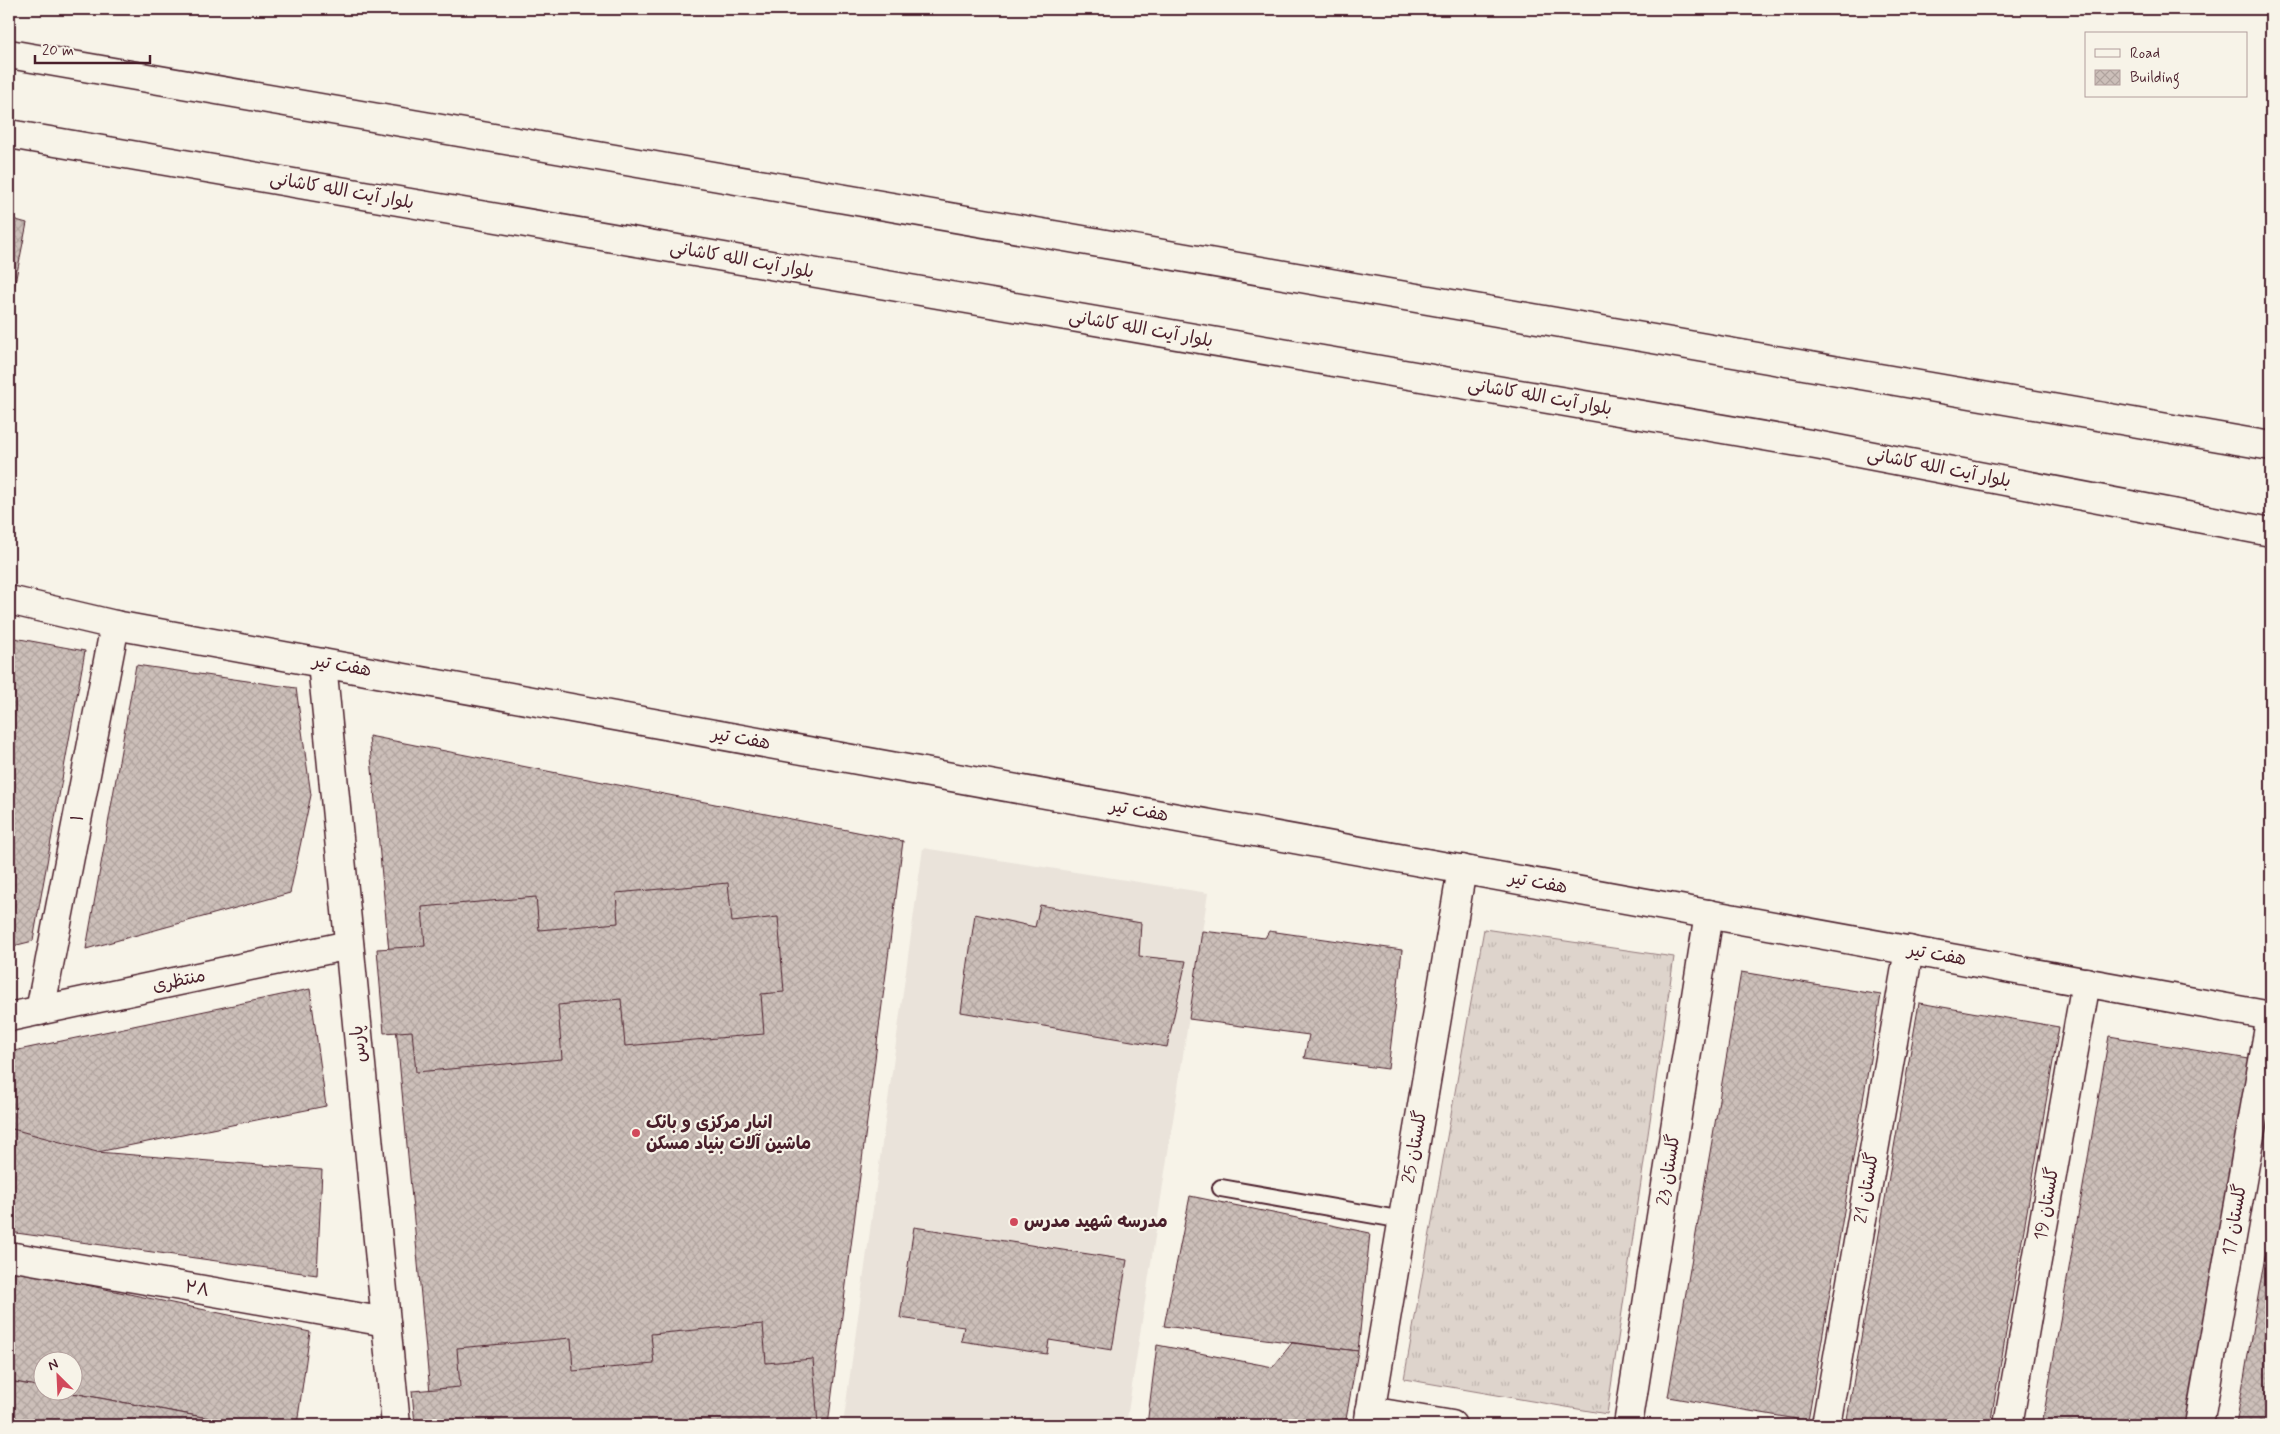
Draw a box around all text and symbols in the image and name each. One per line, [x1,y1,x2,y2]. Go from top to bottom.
scale bar [35,32,150,64]
legend [2085,32,2248,98]
text: 20 m [42,41,74,61]
text: Road [2130,44,2160,64]
text: Building [2130,68,2180,89]
street label: بلوار آیت الله کاشانی [268,167,416,215]
street label: بلوار آیت الله کاشانی [668,236,816,284]
street label: بلوار آیت الله کاشانی [1067,305,1215,353]
street label: بلوار آیت الله کاشانی [1466,373,1614,421]
street label: بلوار آیت الله کاشانی [1865,442,2013,494]
street label: هفت تیر [309,649,373,683]
street label: هفت تیر [708,722,772,756]
street label: هفت تیر [1106,794,1170,828]
street label: ۱ [66,812,90,824]
street label: هفت تیر [1505,866,1569,900]
street label: هفت تیر [1904,938,1968,972]
street label: منتظری [150,964,208,998]
street label: پارس [345,1024,373,1064]
street label: گلستان 25 [1397,1108,1433,1185]
place label: انبار مرکزی و بانک ماشین آلات بنیاد مسکن [646,1111,811,1156]
marker: انبار مرکزی و بانک ماشین آلات بنیاد مسکن [630,1127,642,1139]
street label: گلستان 23 [1652,1132,1686,1207]
street label: گلستان 21 [1849,1150,1885,1225]
street label: گلستان 19 [2029,1165,2065,1243]
street label: گلستان 17 [2217,1182,2253,1258]
place label: مدرسه شهید مدرس [1024,1210,1168,1234]
marker: مدرسه شهید مدرس [1008,1216,1020,1228]
street label: ۲۸ [183,1275,211,1303]
north arrow [32,1352,82,1402]
text: N [45,1355,61,1375]

